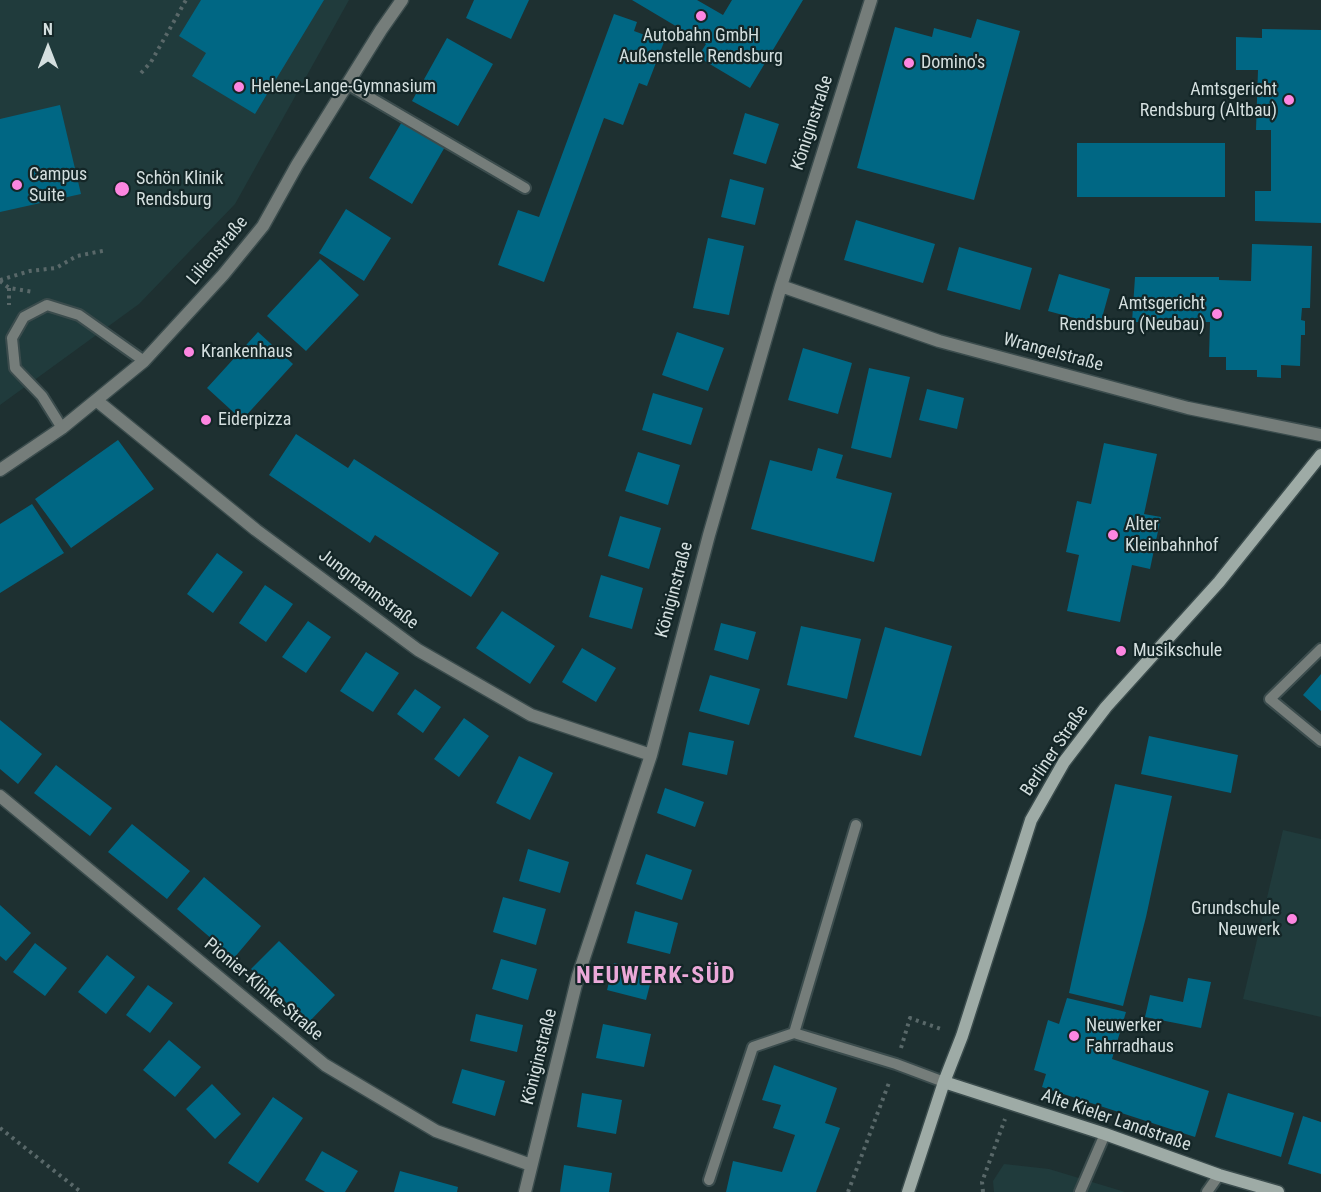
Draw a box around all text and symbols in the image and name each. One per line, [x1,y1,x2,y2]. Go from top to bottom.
marker: Autobahn GmbH Außenstelle Rendsburg [694,9,708,23]
north arrow [18,18,78,78]
text: N [43,20,53,39]
place label: Autobahn GmbH Außenstelle Rendsburg [619,25,783,68]
place label: Domino's [921,52,985,74]
marker: Domino's [902,56,916,70]
street label: Königinstraße [788,73,838,173]
place label: Helene-Lange-Gymnasium [251,76,436,98]
place label: Amtsgericht Rendsburg (Altbau) [1140,79,1277,122]
marker: Helene-Lange-Gymnasium [232,80,246,94]
marker: Amtsgericht Rendsburg (Altbau) [1282,93,1296,107]
place label: Campus Suite [29,164,87,207]
place label: Schön Klinik Rendsburg [136,168,223,210]
marker: Campus Suite [10,178,24,192]
marker: Schön Klinik Rendsburg [113,180,131,198]
street label: Lilienstraße [183,212,253,290]
place label: Amtsgericht Rendsburg (Neubau) [1059,293,1205,336]
marker: Amtsgericht Rendsburg (Neubau) [1210,307,1224,321]
street label: Wrangelstraße [1001,329,1105,377]
place label: Krankenhaus [201,341,293,363]
marker: Krankenhaus [182,345,196,359]
place label: Eiderpizza [218,409,291,431]
marker: Eiderpizza [199,413,213,427]
place label: Alter Kleinbahnhof [1125,514,1219,556]
marker: Alter Kleinbahnhof [1106,528,1120,542]
street label: Königinstraße [652,540,698,640]
street label: Jungmannstraße [314,545,422,635]
place label: Musikschule [1133,640,1222,662]
marker: Musikschule [1114,644,1128,658]
street label: Berliner Straße [1017,701,1093,801]
place label: Grundschule Neuwerk [1191,898,1280,940]
marker: Grundschule Neuwerk [1285,912,1299,926]
street label: Pionier-Klinke-Straße [199,934,327,1046]
district label: NEUWERK-SÜD [576,963,736,991]
street label: Königinstraße [518,1007,562,1107]
place label: Neuwerker Fahrradhaus [1086,1015,1174,1058]
marker: Neuwerker Fahrradhaus [1067,1029,1081,1043]
street label: Alte Kieler Landstraße [1038,1085,1194,1157]

